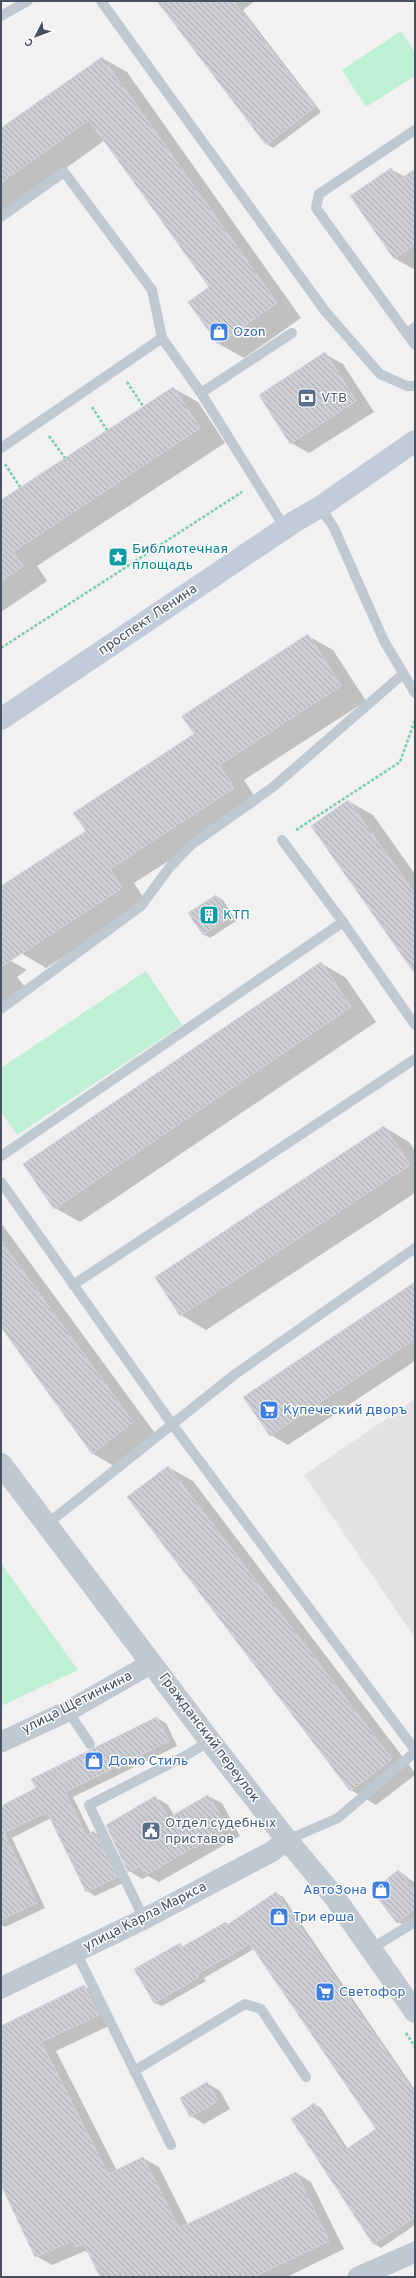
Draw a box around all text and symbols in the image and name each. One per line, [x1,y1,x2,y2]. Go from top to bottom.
north arrow [16,16,56,56]
text: С [22,35,37,49]
shop icon: Ozon [208,321,230,343]
place label: Ozon [233,324,266,341]
bank icon: VTB [296,387,318,409]
place label: VTB [321,390,347,407]
place label: Библиотечная площадь [132,541,228,574]
place icon: Библиотечная площадь [107,546,129,568]
street label: проспект Ленина [95,581,201,659]
building icon: КТП [198,904,220,926]
place label: КТП [223,907,250,924]
supermarket icon: Купеческий дворъ [258,1399,280,1421]
place label: Купеческий дворъ [283,1402,407,1419]
street label: улица Щетинкина [19,1668,135,1738]
street label: Гражданский переулок [155,1670,263,1806]
shop icon: Домо Стиль [83,1750,105,1772]
place label: Домо Стиль [108,1753,188,1770]
place label: Отдел судебных приставов [165,1815,276,1848]
public building icon: Отдел судебных приставов [140,1820,162,1842]
street label: улица Карла Маркса [81,1879,209,1955]
shop icon: АвтоЗона [370,1879,392,1901]
place label: АвтоЗона [303,1882,367,1899]
shop icon: Три ерша [268,1906,290,1928]
place label: Три ерша [293,1909,354,1926]
supermarket icon: Светофор [314,1981,336,2003]
place label: Светофор [339,1984,405,2001]

